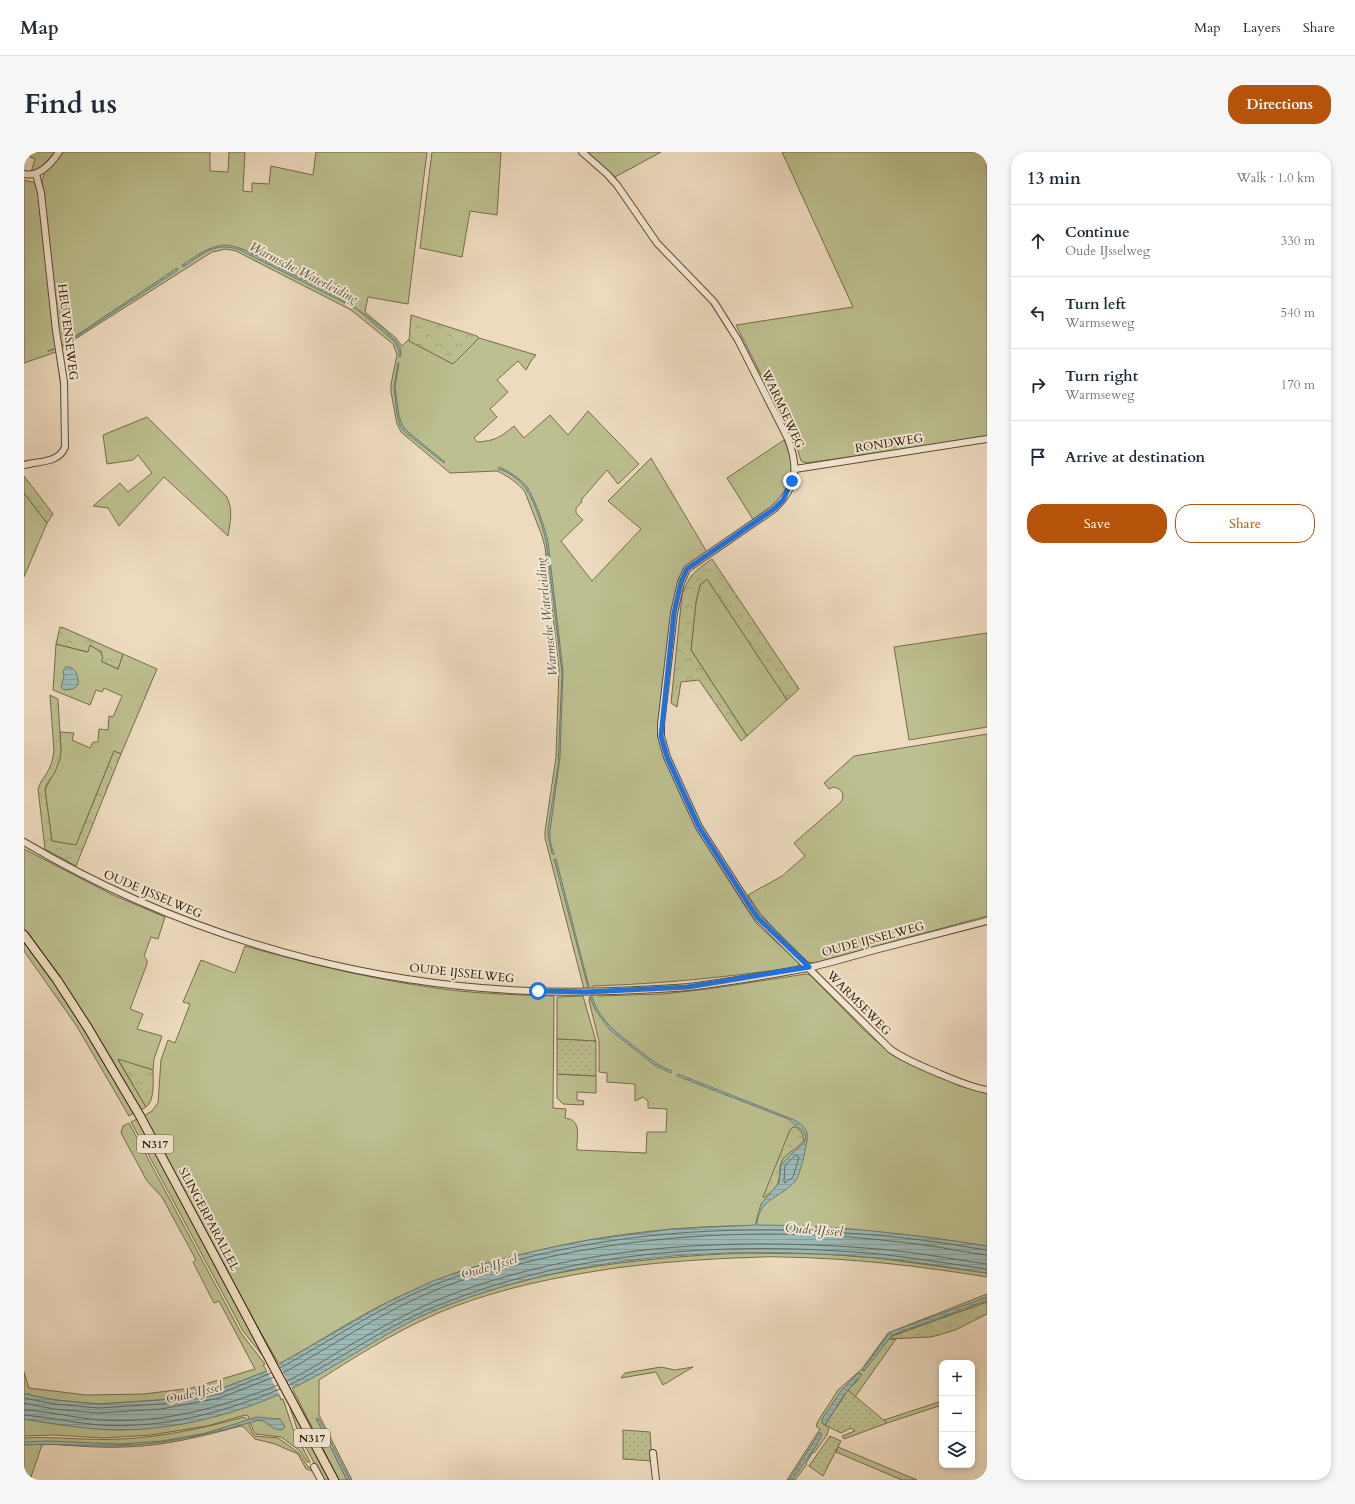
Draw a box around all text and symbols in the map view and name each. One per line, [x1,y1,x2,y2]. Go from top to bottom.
text: Map [20,15,59,41]
text: Map [1194,18,1221,37]
text: Layers [1243,18,1281,37]
text: Share [1303,18,1335,37]
text: Find us [24,85,117,123]
button: Directions [1228,85,1331,124]
text: 13 min [1027,167,1081,190]
text: Walk · 1.0 km [1236,169,1315,187]
text: Continue [1065,222,1130,242]
icon: ahead [1027,230,1049,252]
text: 330 m [1281,232,1315,250]
water label: Warmsche Waterleiding [246,238,361,308]
text: Oude IJsselweg [1065,242,1150,260]
street label: HEUVENSEWEG [54,283,82,382]
text: Turn left [1065,294,1126,314]
icon: left [1027,302,1049,324]
text: 540 m [1281,304,1315,322]
text: Warmseweg [1065,314,1135,332]
street label: WARMSEWEG [757,366,808,451]
text: Turn right [1065,366,1138,386]
icon: right [1027,374,1049,396]
text: 170 m [1281,376,1315,394]
text: Warmseweg [1065,386,1135,404]
street label: RONDWEG [854,430,925,456]
icon: arrive [1027,446,1049,468]
text: Arrive at destination [1065,447,1205,467]
route end [783,472,801,490]
button: Save [1027,504,1167,543]
button: Share [1175,504,1315,543]
water label: Warmsche Waterleiding [532,556,562,677]
street label: OUDE IJSSELWEG [101,866,205,922]
street label: OUDE IJSSELWEG [820,917,927,960]
street label: OUDE IJSSELWEG [409,960,516,987]
street label: WARMSEWEG [823,967,895,1039]
route start [529,982,547,1000]
road number: N317 [137,1135,173,1153]
street label: SLINGERPARALLEL [175,1165,243,1274]
water label: Oude IJssel [784,1219,844,1241]
water label: Oude IJssel [459,1250,520,1284]
map controls [939,1360,975,1468]
button: + [939,1360,975,1396]
water label: Oude IJssel [164,1377,225,1409]
button: − [939,1396,975,1432]
road number: N317 [294,1429,330,1447]
button: layers [939,1432,975,1468]

